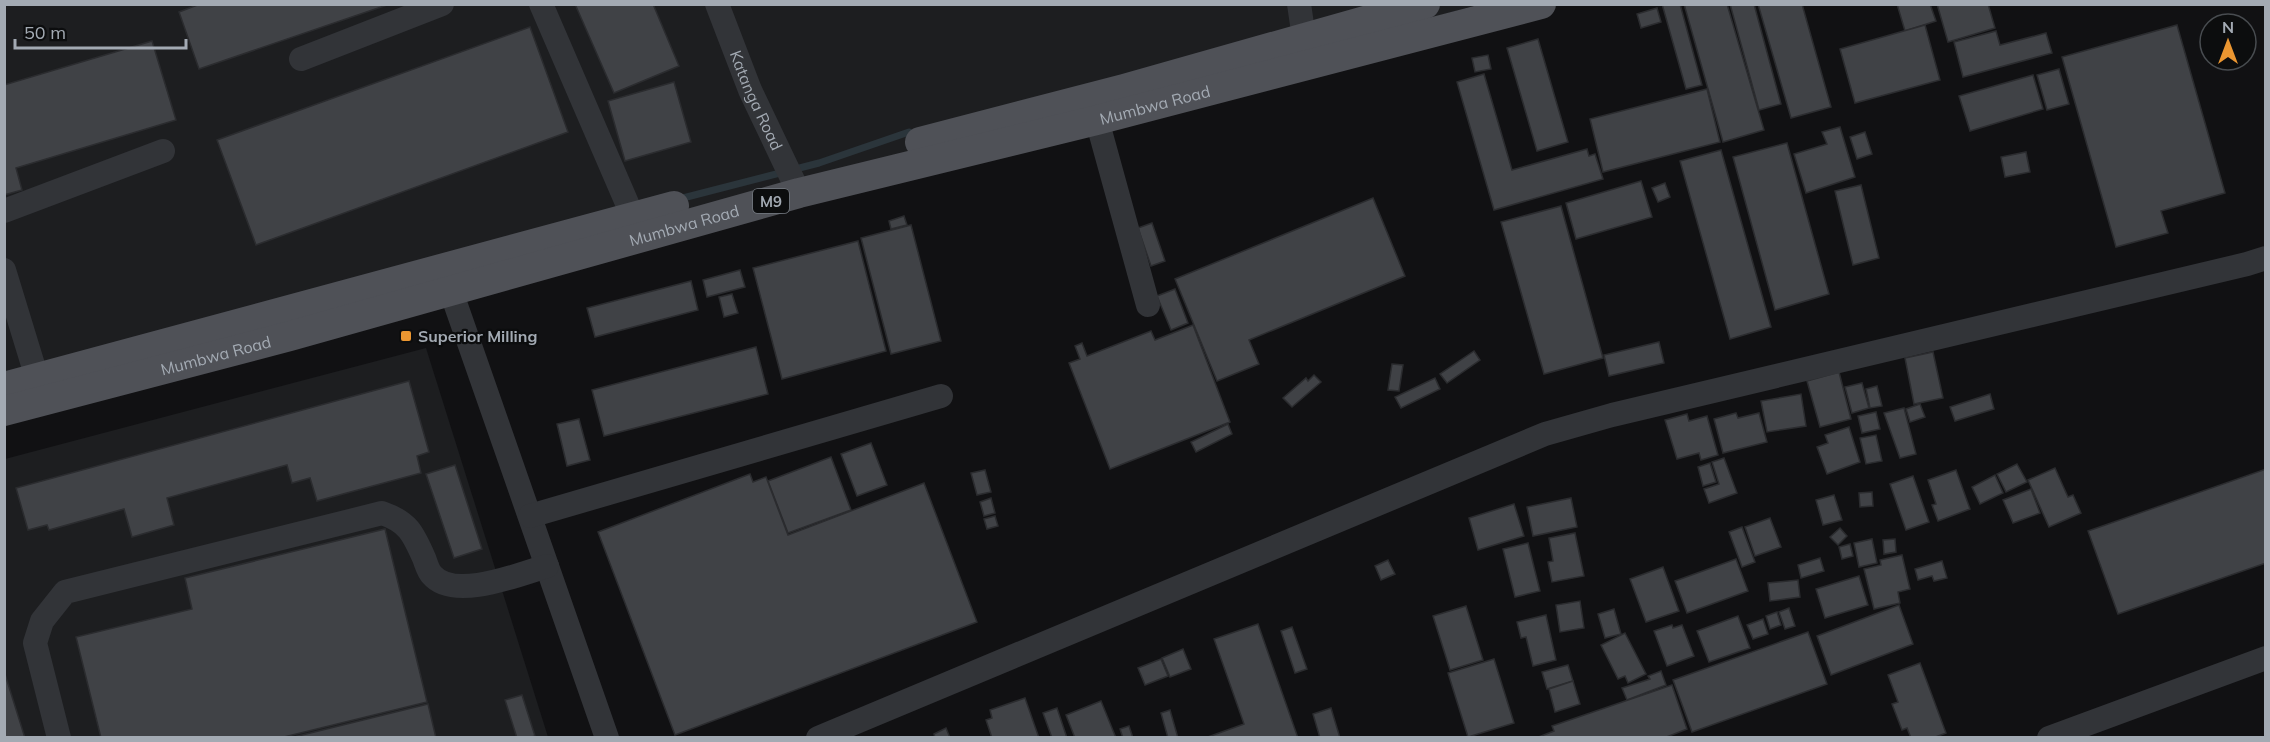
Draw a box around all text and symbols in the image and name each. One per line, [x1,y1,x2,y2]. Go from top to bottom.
scale bar [15,12,186,50]
north arrow [2198,12,2258,72]
text: N [2222,17,2234,37]
text: 50 m [24,21,66,44]
street label: Katanga Road [726,48,787,153]
street label: Mumbwa Road [1098,81,1212,129]
road number: M9 [753,189,789,213]
street label: Mumbwa Road [627,200,741,250]
place label: Superior Milling [418,326,537,346]
marker: Superior Milling [399,329,413,343]
street label: Mumbwa Road [158,331,273,379]

